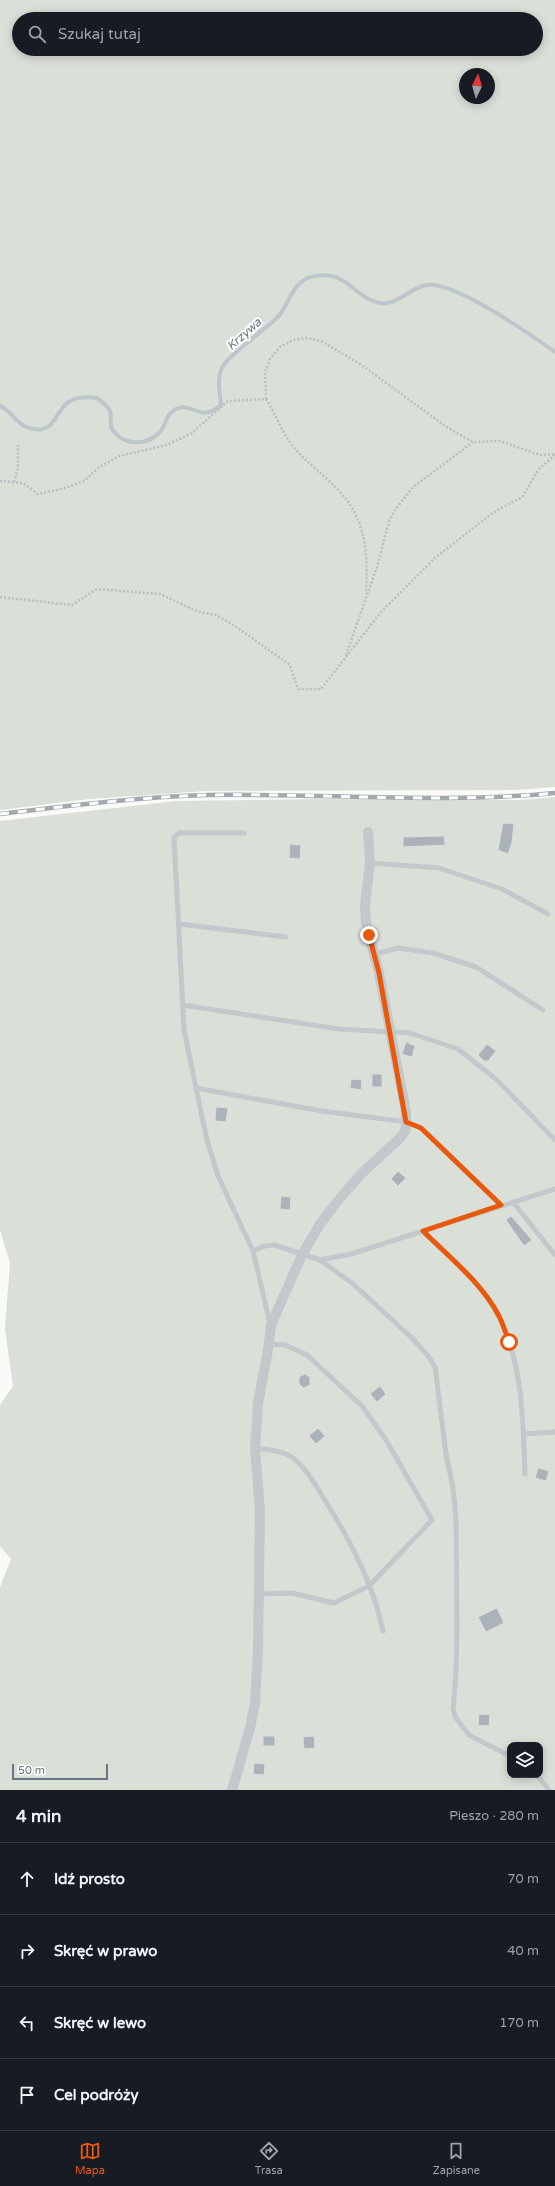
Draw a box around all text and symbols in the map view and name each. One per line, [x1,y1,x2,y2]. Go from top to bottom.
search box [12,12,543,56]
icon: search [26,23,48,45]
text: Szukaj tutaj [58,25,141,43]
north arrow [459,68,495,104]
water label: Krzywa [224,315,264,353]
route end [360,926,378,944]
route start [500,1333,518,1351]
map controls [507,1742,543,1778]
button: layers [507,1742,543,1778]
scale bar [12,1762,108,1781]
text: 50 m [18,1764,45,1777]
text: 4 min [16,1806,61,1827]
text: Pieszo · 280 m [449,1808,539,1824]
icon: ahead [16,1868,38,1890]
text: Idź prosto [54,1870,125,1888]
text: 70 m [507,1871,539,1887]
icon: right [16,1940,38,1962]
text: Skręć w prawo [54,1942,157,1960]
text: 40 m [507,1943,539,1959]
icon: left [16,2012,38,2034]
text: Skręć w lewo [54,2014,146,2032]
text: 170 m [499,2015,539,2031]
icon: arrive [16,2084,38,2106]
text: Cel podróży [54,2086,139,2104]
tab: Mapa [75,2140,105,2177]
tab: Trasa [255,2140,283,2177]
tab: Zapisane [433,2140,480,2177]

